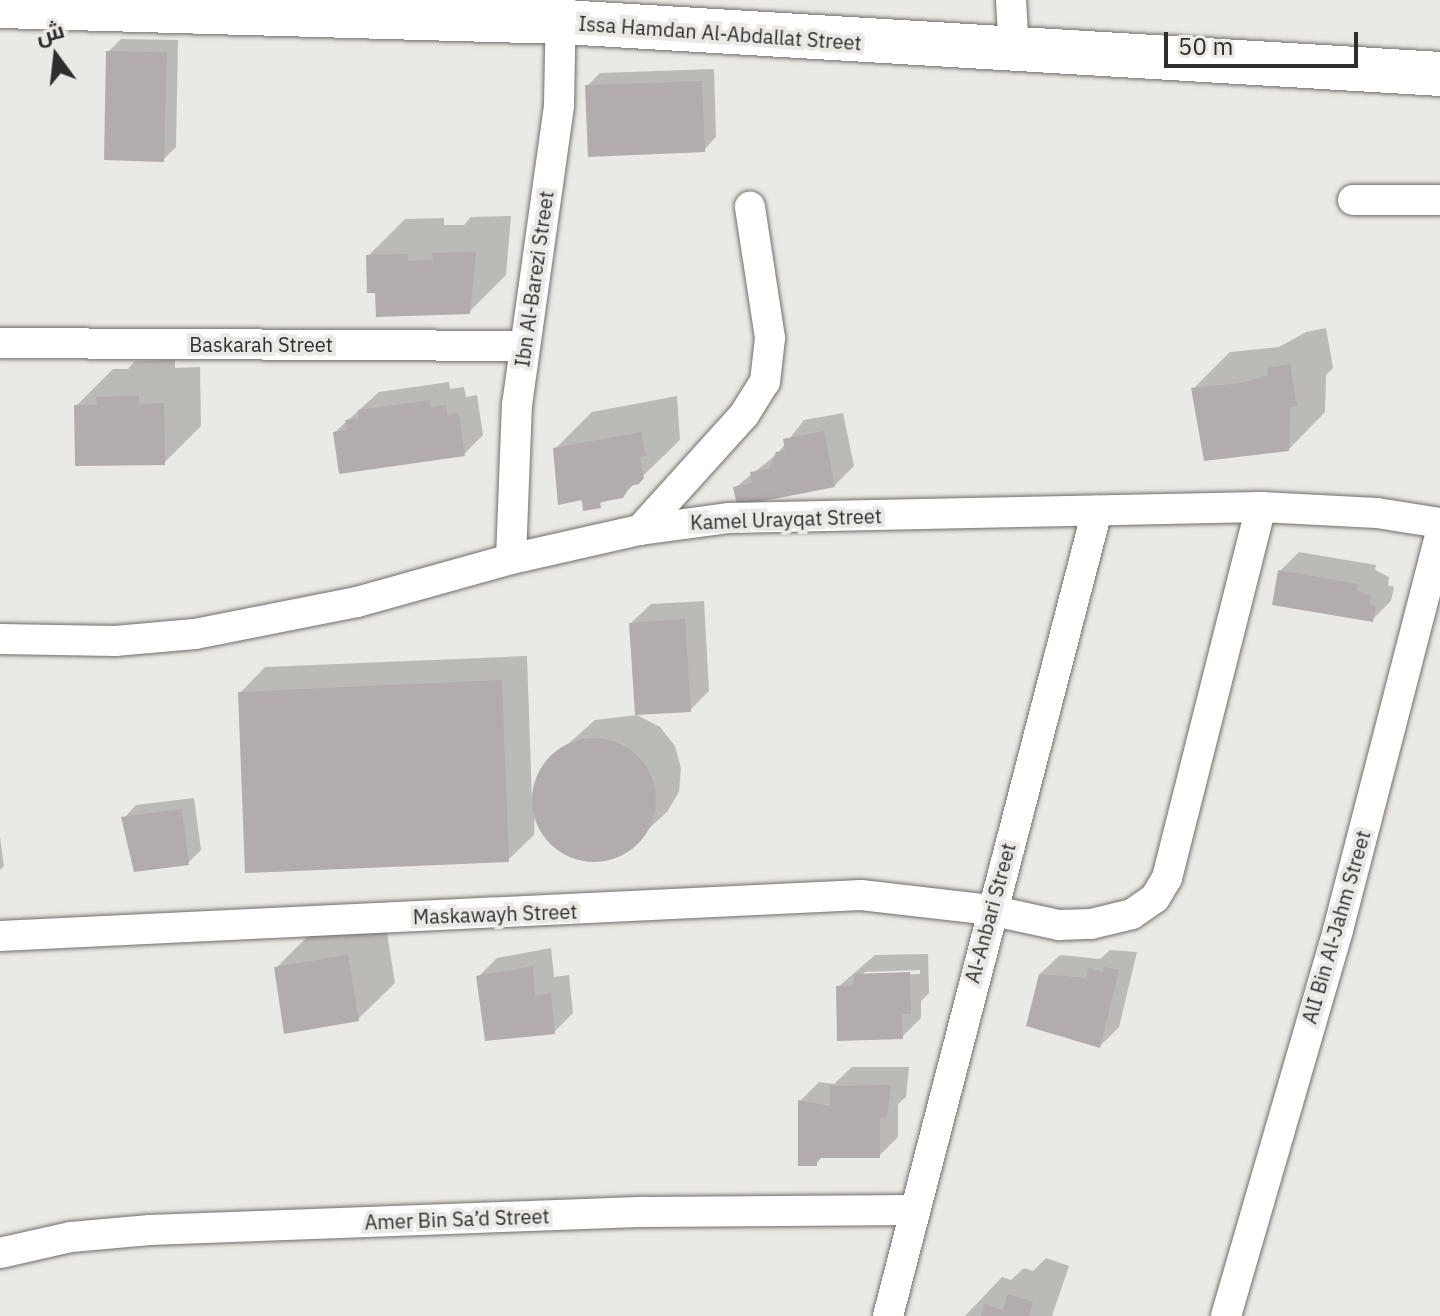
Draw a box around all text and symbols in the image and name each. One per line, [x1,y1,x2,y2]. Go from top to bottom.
street label: Issa Hamdan Al-Abdallat Street [578,11,862,55]
text: ش [32,15,67,50]
north arrow [16,16,96,96]
scale bar [1168,16,1362,66]
text: 50 m [1178,30,1233,62]
street label: Ibn Al-Barezi Street [510,189,558,369]
street label: Baskarah Street [189,332,333,356]
street label: Kamel Urayqat Street [690,504,882,534]
street label: AlI Bin Al-Jahm Street [1297,828,1375,1026]
street label: Al-Anbari Street [960,840,1020,986]
street label: Maskawayh Street [412,899,578,929]
street label: Amer Bin Sa’d Street [364,1204,550,1234]

